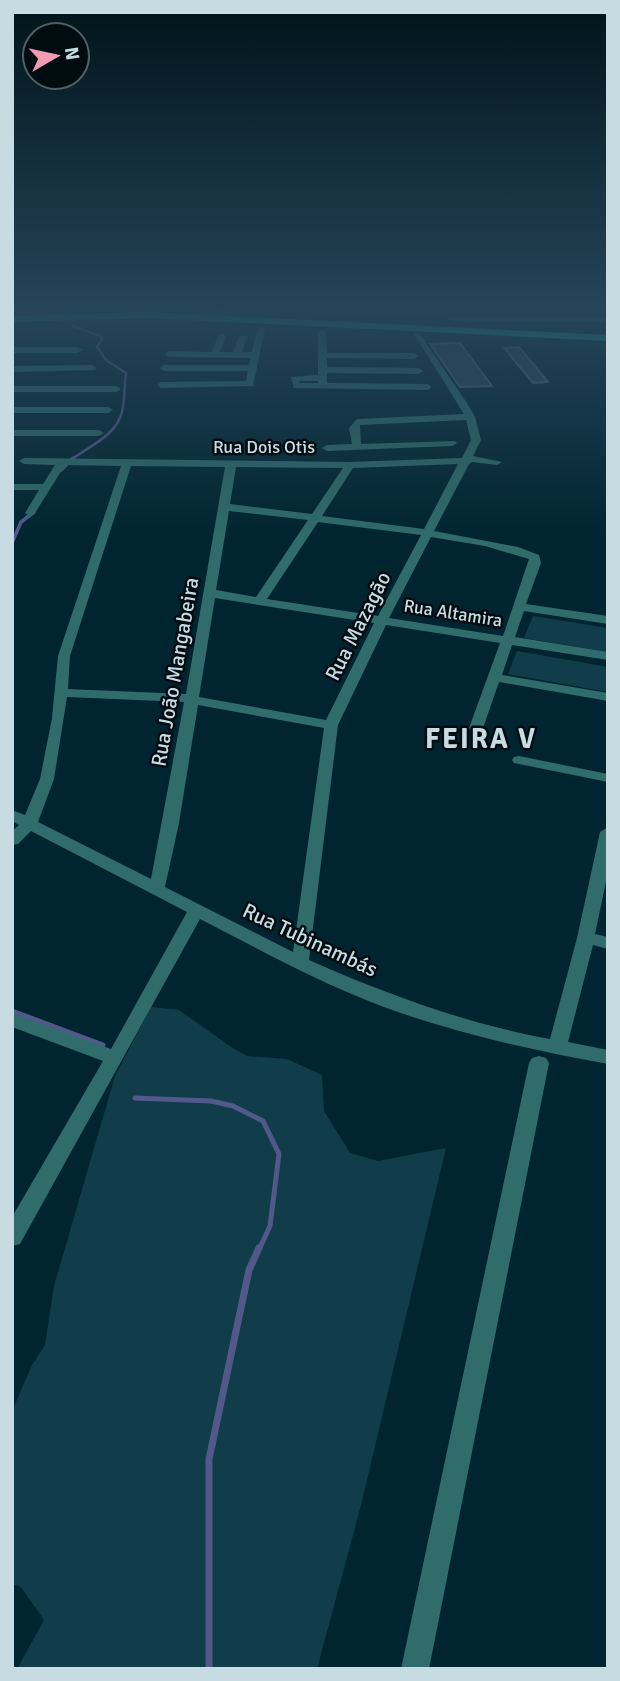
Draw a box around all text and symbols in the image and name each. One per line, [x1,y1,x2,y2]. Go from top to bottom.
north arrow [21,21,91,91]
text: N [59,45,85,62]
street label: Rua Dois Otis [213,436,315,458]
street label: Rua Mazagão [319,567,397,685]
street label: Rua João Mangabeira [146,575,204,769]
street label: Rua Altamira [402,594,504,632]
district label: FEIRA V [425,722,537,756]
street label: Rua Tubinambás [239,897,381,983]

